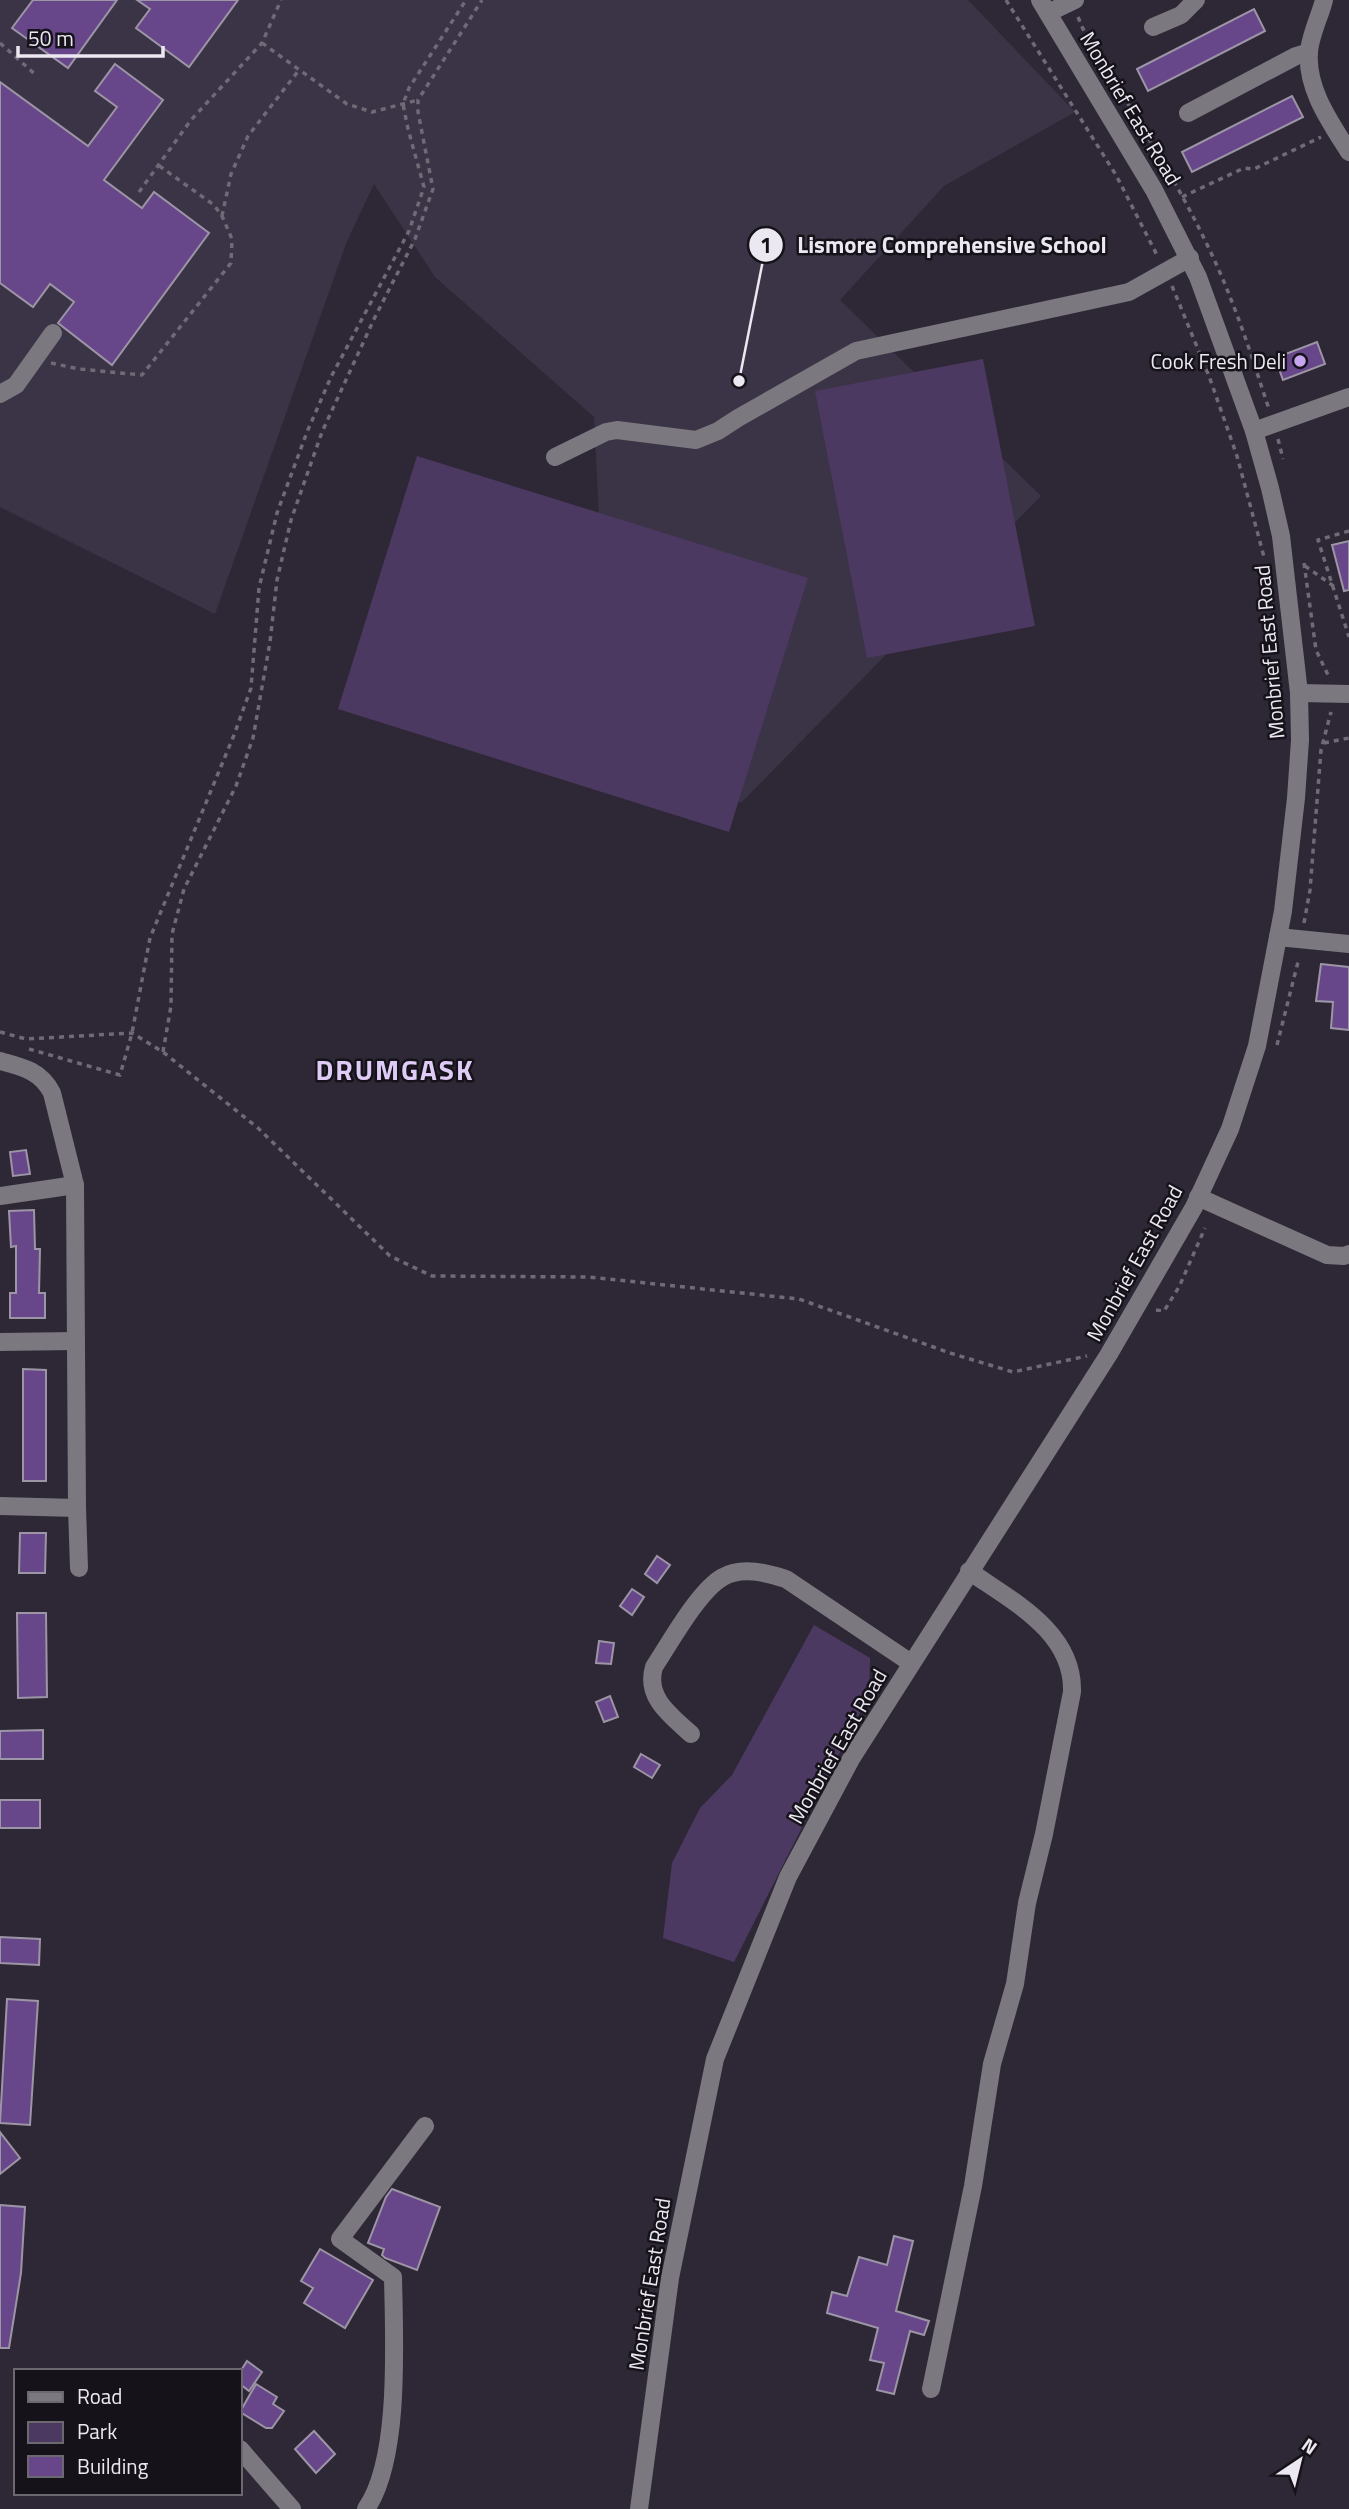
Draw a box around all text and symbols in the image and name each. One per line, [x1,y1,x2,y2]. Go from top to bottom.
scale bar [18,14,163,58]
text: 50 m [28,22,74,54]
street label: Monbrief East Road [1072,25,1190,191]
callout: Lismore Comprehensive School [748,223,1121,267]
text: Lismore Comprehensive School [797,227,1107,262]
text: 1 [760,229,772,261]
place label: Cook Fresh Deli [1150,345,1286,377]
marker: Cook Fresh Deli [1292,353,1308,369]
street label: Monbrief East Road [1245,564,1293,740]
district label: DRUMGASK [315,1048,475,1091]
street label: Monbrief East Road [1078,1179,1190,1347]
street label: Monbrief East Road [780,1663,894,1829]
street label: Monbrief East Road [620,2195,678,2373]
legend [14,2369,242,2495]
text: Road [77,2380,122,2412]
text: Park [77,2415,117,2447]
north arrow [1265,2425,1335,2495]
text: N [1296,2430,1324,2461]
text: Building [77,2450,149,2482]

